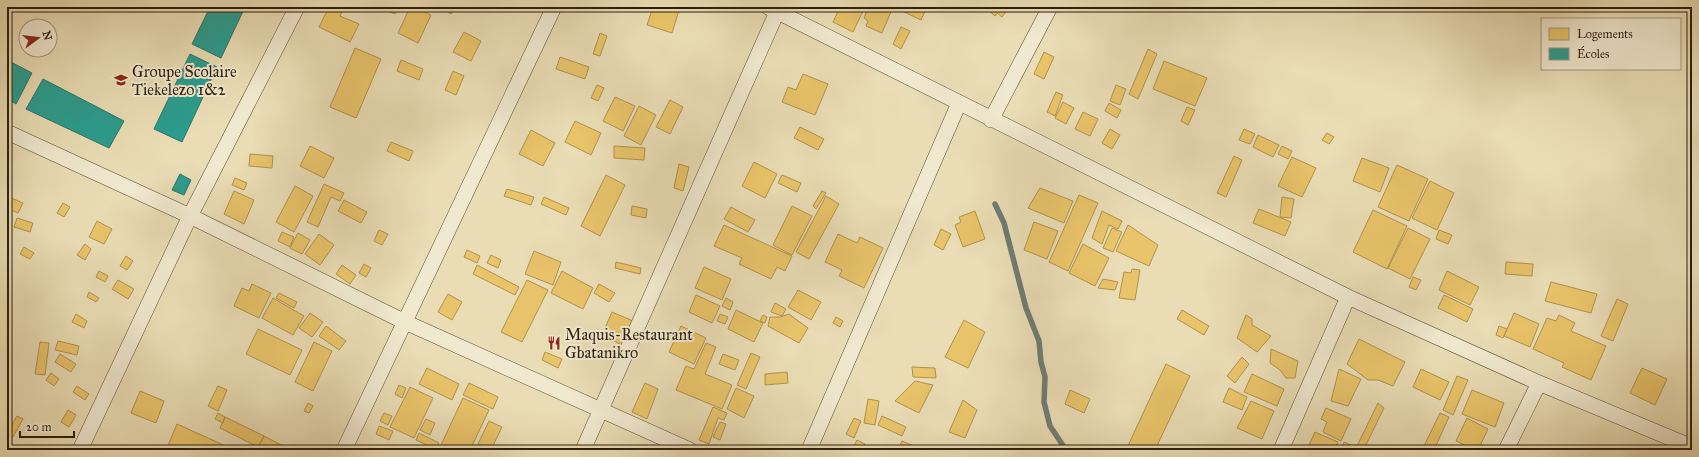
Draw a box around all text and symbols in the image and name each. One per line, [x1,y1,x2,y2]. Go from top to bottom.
north arrow [18,18,58,58]
legend [1541,18,1681,70]
text: Logements [1577,27,1633,42]
text: N [40,29,55,42]
text: Écoles [1577,45,1609,61]
place label: Groupe Scolaire Tiekelezo 1&2 [132,62,237,99]
school or university icon: Groupe Scolaire Tiekelezo 1&2 [113,72,129,88]
place label: Maquis-Restaurant Gbatanikro [565,325,693,362]
restaurant icon: Maquis-Restaurant Gbatanikro [546,335,562,351]
scale bar [20,413,74,439]
text: 20 m [26,420,52,434]

